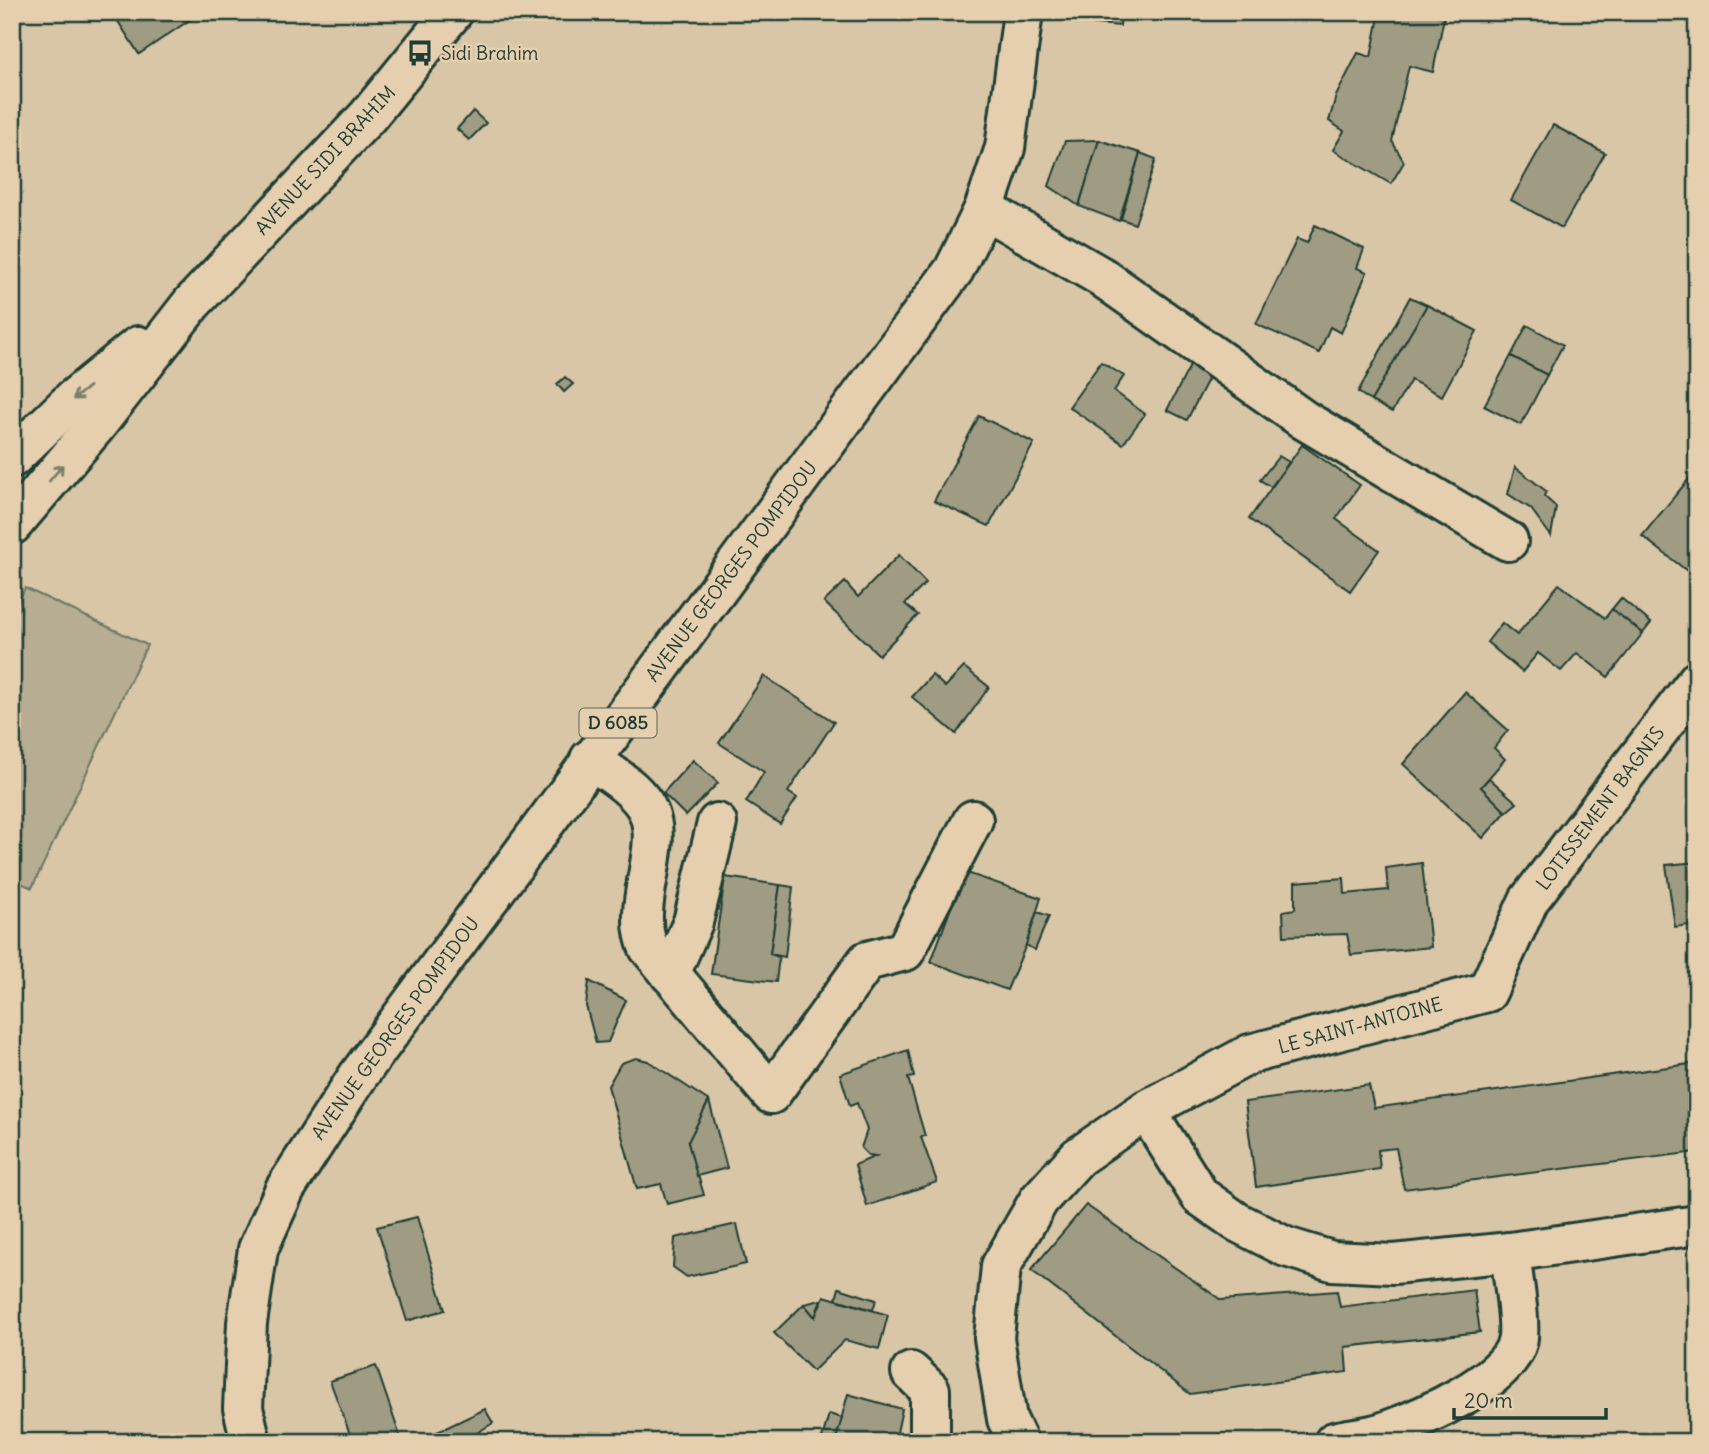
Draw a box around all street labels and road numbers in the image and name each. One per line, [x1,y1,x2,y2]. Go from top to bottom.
street label: AVENUE SIDI BRAHIM [250,80,400,240]
street label: AVENUE GEORGES POMPIDOU [640,456,822,686]
road number: D 6085 [580,708,656,738]
street label: LOTISSEMENT BAGNIS [1531,721,1669,895]
street label: AVENUE GEORGES POMPIDOU [306,912,484,1144]
street label: LE SAINT-ANTOINE [1275,992,1445,1058]

